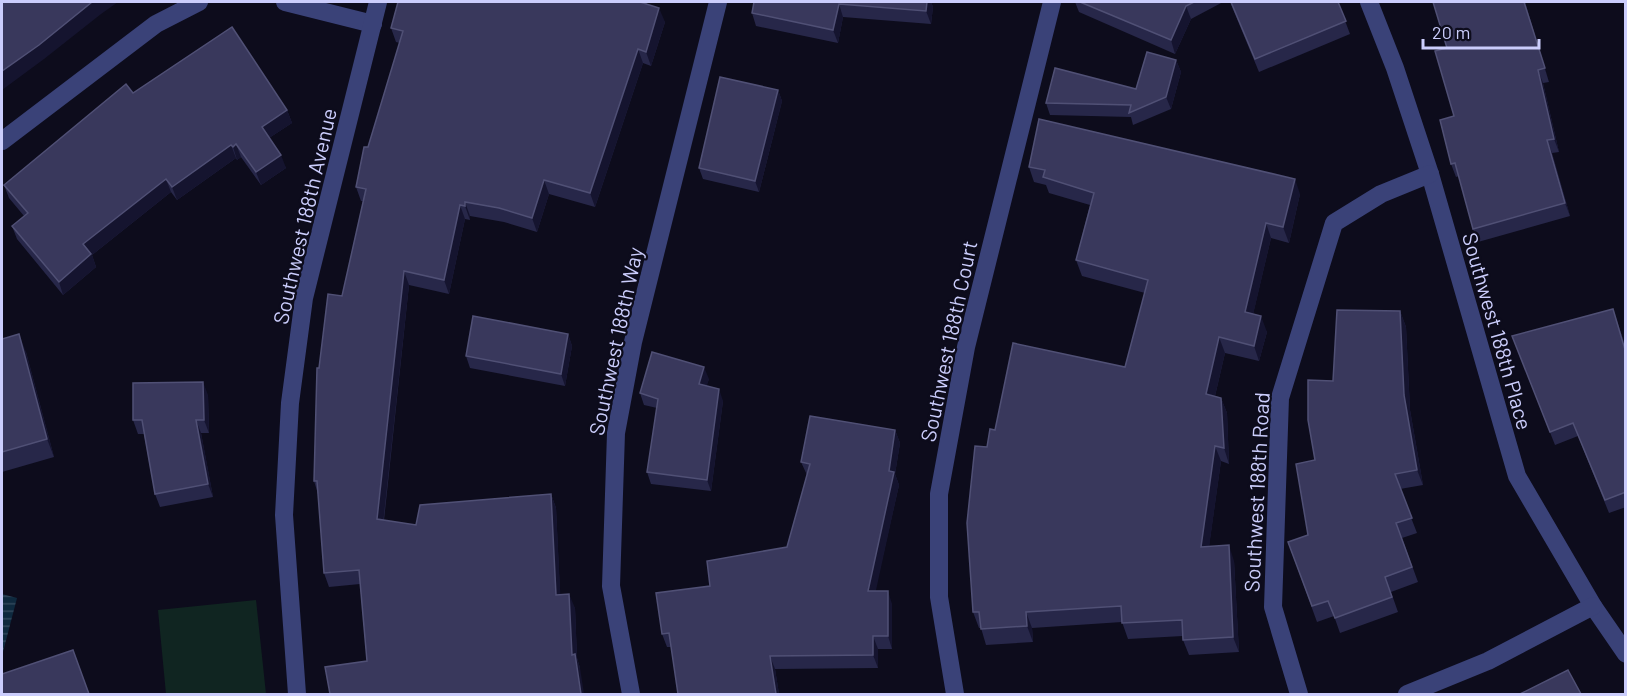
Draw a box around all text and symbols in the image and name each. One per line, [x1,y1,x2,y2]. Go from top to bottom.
scale bar [1423,12,1538,50]
text: 20 m [1432,21,1470,43]
street label: Southwest 188th Avenue [267,106,341,326]
street label: Southwest 188th Place [1458,230,1538,432]
street label: Southwest 188th Court [914,238,982,444]
street label: Southwest 188th Way [583,244,647,437]
street label: Southwest 188th Road [1238,391,1274,593]

